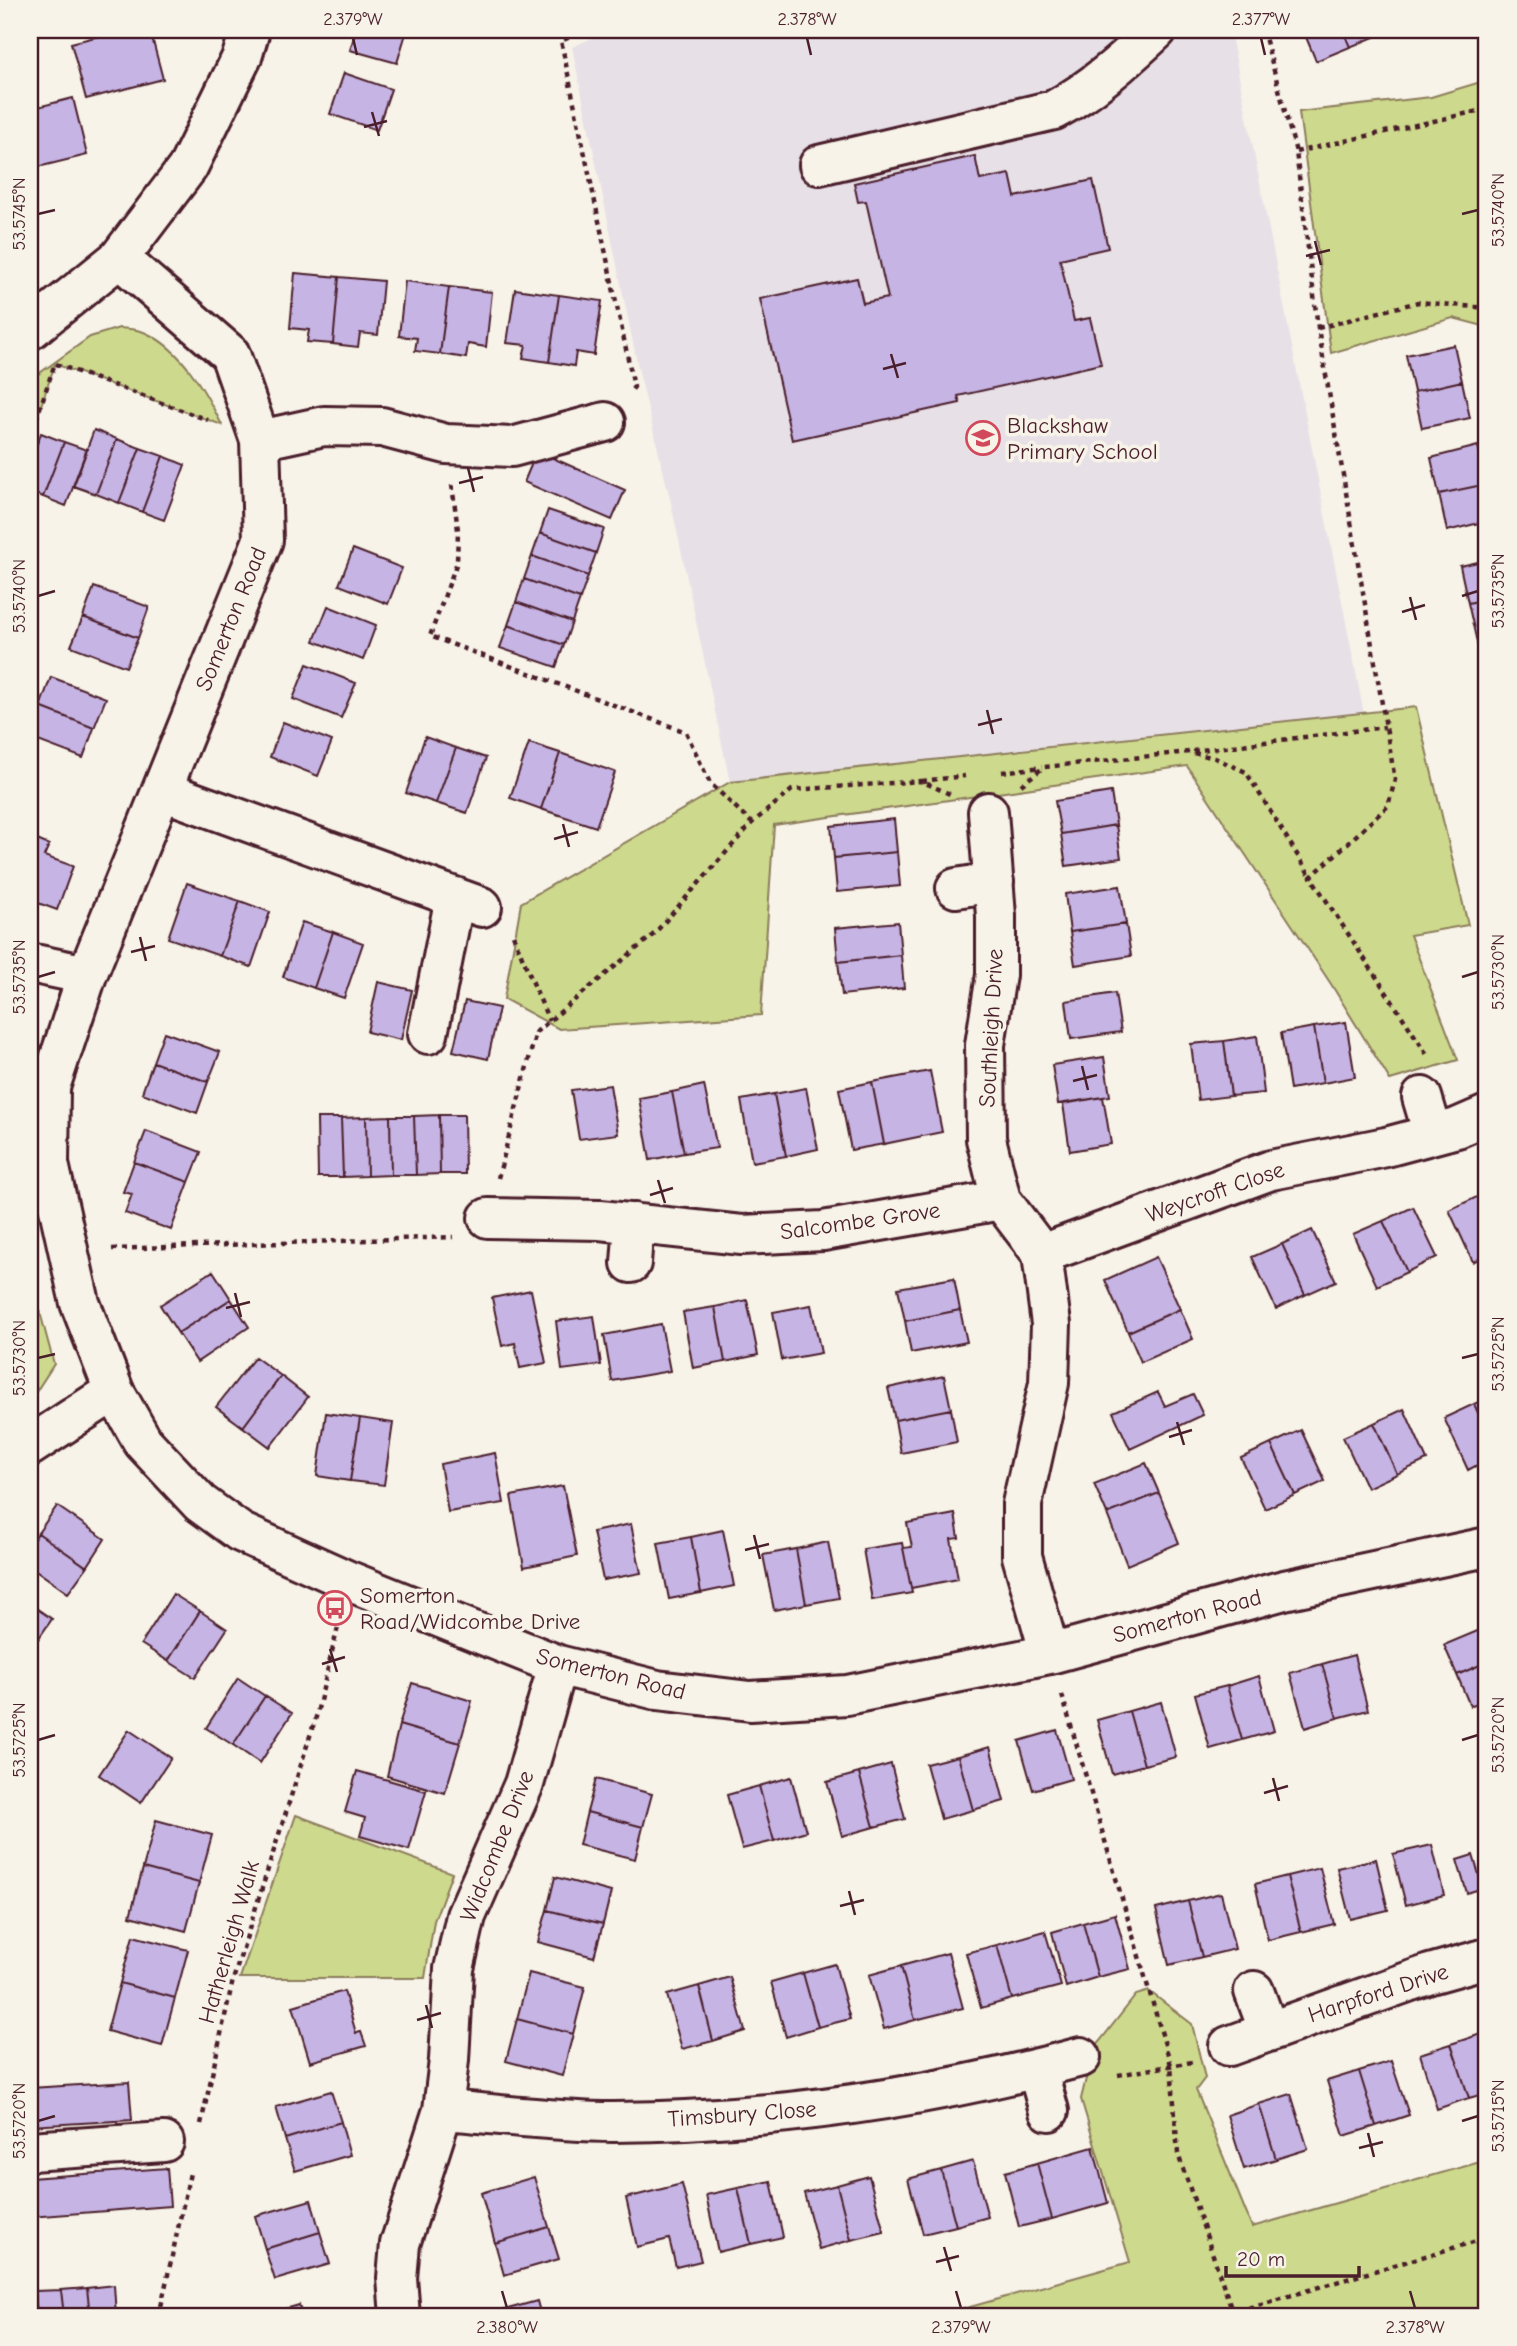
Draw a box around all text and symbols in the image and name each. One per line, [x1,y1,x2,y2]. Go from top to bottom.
text: 2.379°W [323,9,383,30]
text: 2.378°W [777,9,837,30]
text: 2.377°W [1232,9,1291,30]
text: 53.5740°N [1488,173,1509,247]
text: 53.5745°N [9,177,30,251]
place label: Blackshaw Primary School [1007,412,1158,465]
school or university icon: Blackshaw Primary School [964,419,1002,457]
street label: Somerton Road [190,543,272,695]
text: 53.5735°N [1488,553,1509,629]
text: 53.5740°N [9,559,30,633]
text: 53.5730°N [1488,934,1509,1010]
text: 53.5735°N [9,939,30,1015]
street label: Southleigh Drive [973,948,1009,1108]
street label: Weycroft Close [1142,1156,1288,1228]
street label: Salcombe Grove [778,1196,942,1246]
text: 53.5725°N [1488,1316,1509,1392]
text: 53.5730°N [9,1320,30,1396]
place label: Somerton Road/Widcombe Drive [360,1582,580,1635]
street label: Somerton Road [1110,1583,1264,1649]
bus stop icon: Somerton Road/Widcombe Drive [316,1589,354,1627]
street label: Somerton Road [534,1642,688,1706]
text: 53.5720°N [1488,1697,1509,1773]
text: 53.5725°N [9,1702,30,1778]
street label: Widcombe Drive [454,1766,540,1926]
street label: Hatherleigh Walk [193,1857,265,2027]
street label: Harpford Drive [1305,1958,1451,2028]
text: 53.5715°N [1488,2079,1509,2153]
text: 53.5720°N [9,2083,30,2159]
street label: Timsbury Close [667,2095,817,2133]
scale bar [1226,2234,1360,2278]
text: 20 m [1237,2247,1285,2271]
text: 2.380°W [476,2317,538,2338]
text: 2.379°W [931,2317,991,2338]
text: 2.378°W [1385,2317,1445,2338]

